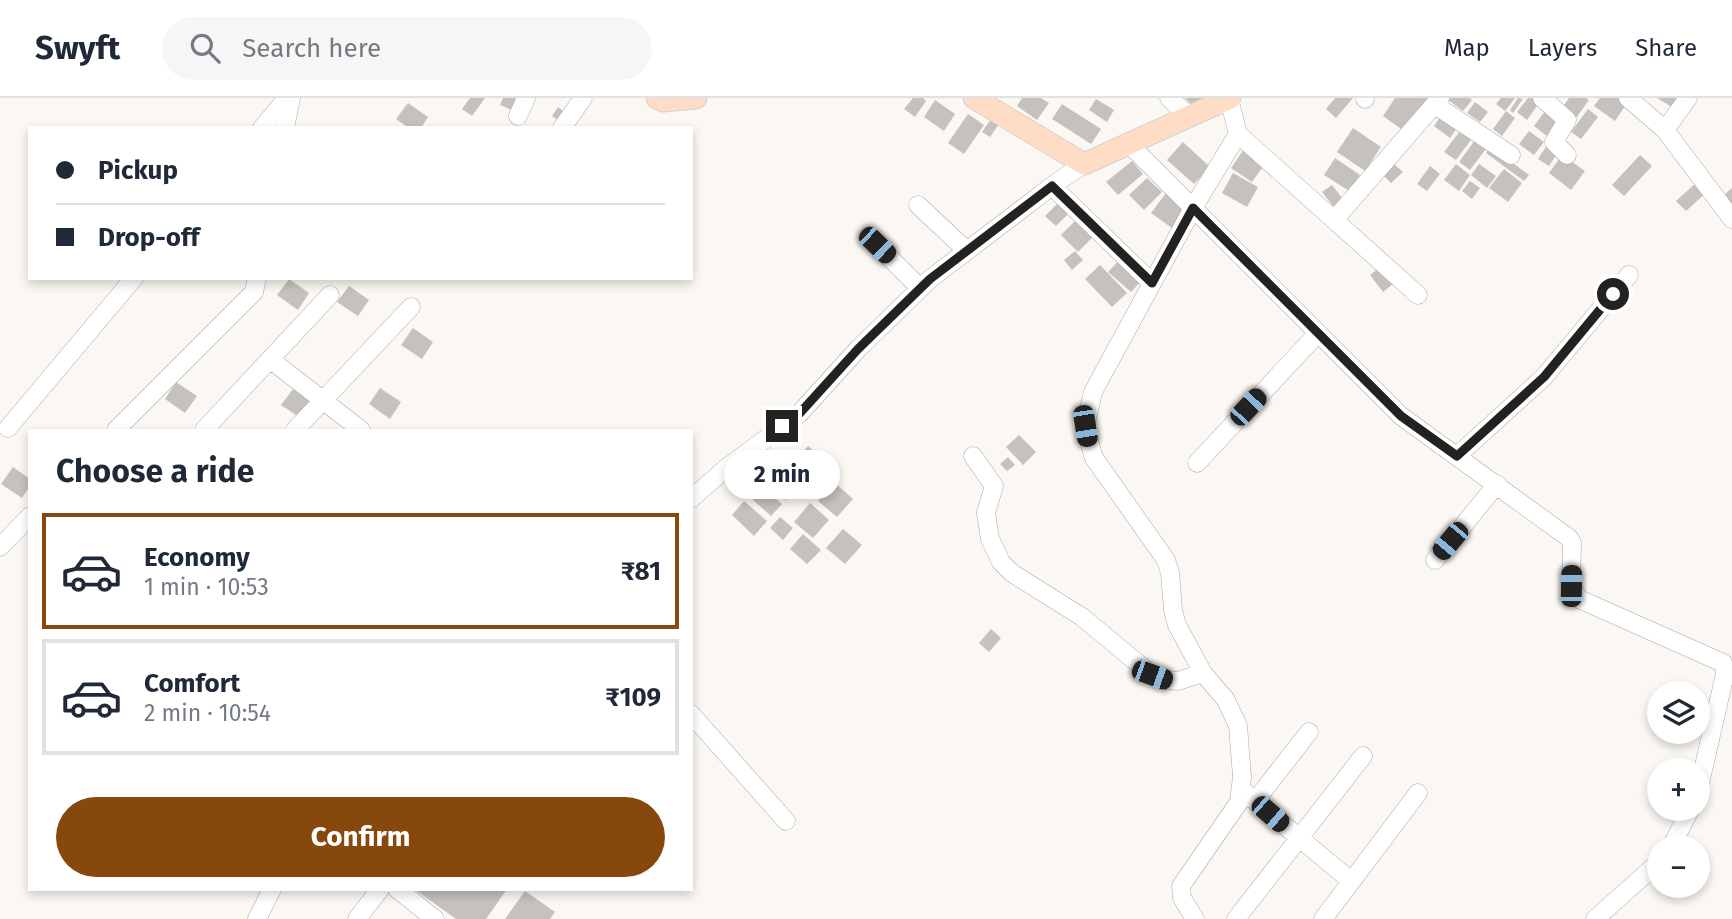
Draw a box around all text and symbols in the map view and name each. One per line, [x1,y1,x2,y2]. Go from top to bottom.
search box [162,17,652,80]
text: Swyft [35,28,120,68]
icon: search [186,29,224,67]
text: Search here [242,33,381,64]
text: Map [1444,34,1490,62]
text: Layers [1528,34,1597,62]
text: Share [1635,34,1697,62]
text: Pickup [98,155,178,186]
text: Drop-off [98,222,200,253]
car [855,223,900,267]
route start [1597,278,1629,310]
car [1226,384,1271,430]
car [1072,404,1099,448]
route end [766,410,798,442]
callout: 2 min [724,450,840,500]
text: Choose a ride [56,452,254,490]
text: 2 min [754,460,810,488]
car [1429,518,1472,564]
icon: car [60,540,123,603]
text: Economy [144,542,250,573]
text: ₹81 [621,556,661,587]
car [1561,565,1582,607]
text: 1 min · 10:53 [144,573,269,601]
car [1129,658,1176,692]
icon: car [60,666,123,729]
text: Comfort [144,668,240,699]
map controls [1647,681,1710,898]
button: layers [1647,681,1710,744]
text: ₹109 [605,682,661,713]
text: 2 min · 10:54 [144,699,271,727]
button: + [1647,758,1710,821]
car [1248,792,1293,836]
button: Confirm [56,797,665,877]
button: − [1647,835,1710,898]

